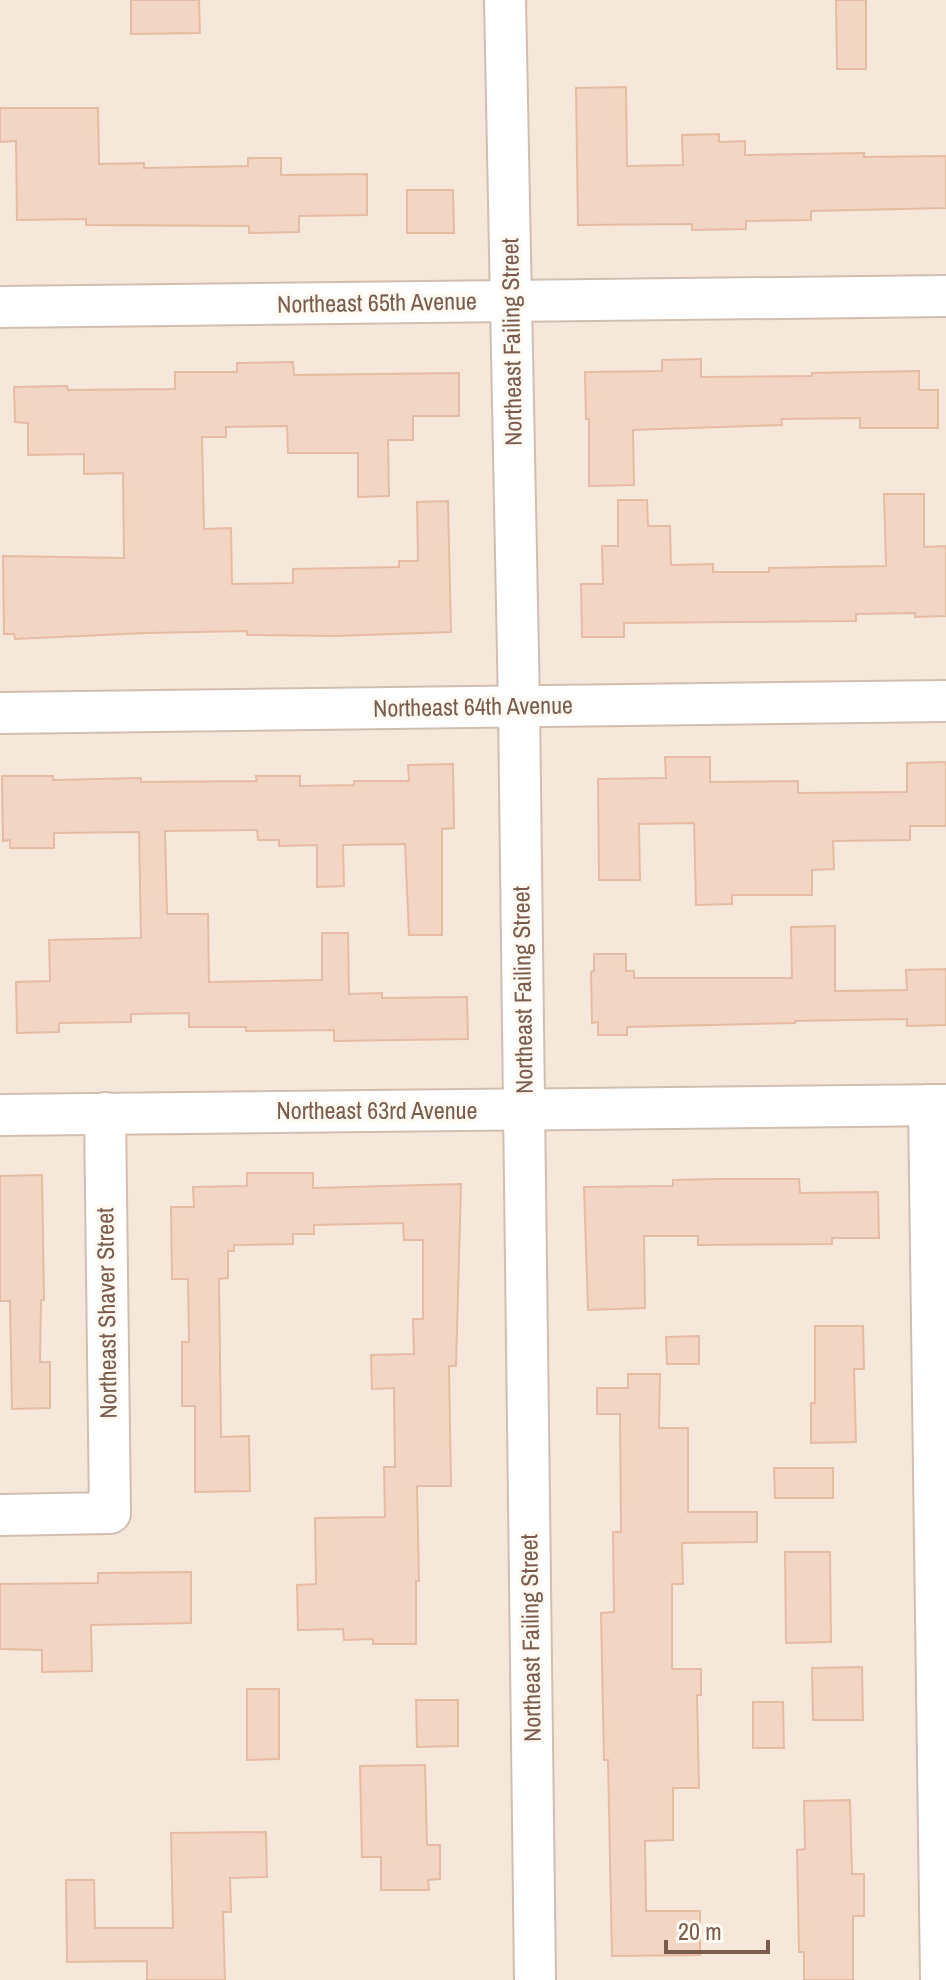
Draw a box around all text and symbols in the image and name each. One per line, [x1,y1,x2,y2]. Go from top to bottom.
street label: Northeast Failing Street [493,237,529,446]
street label: Northeast 65th Avenue [277,284,477,320]
street label: Northeast 64th Avenue [373,688,573,724]
street label: Northeast Failing Street [504,885,540,1094]
street label: Northeast 63rd Avenue [277,1094,477,1126]
street label: Northeast Shaver Street [88,1207,124,1419]
street label: Northeast Failing Street [512,1533,548,1742]
scale bar [666,1904,768,1954]
text: 20 m [678,1915,722,1947]

